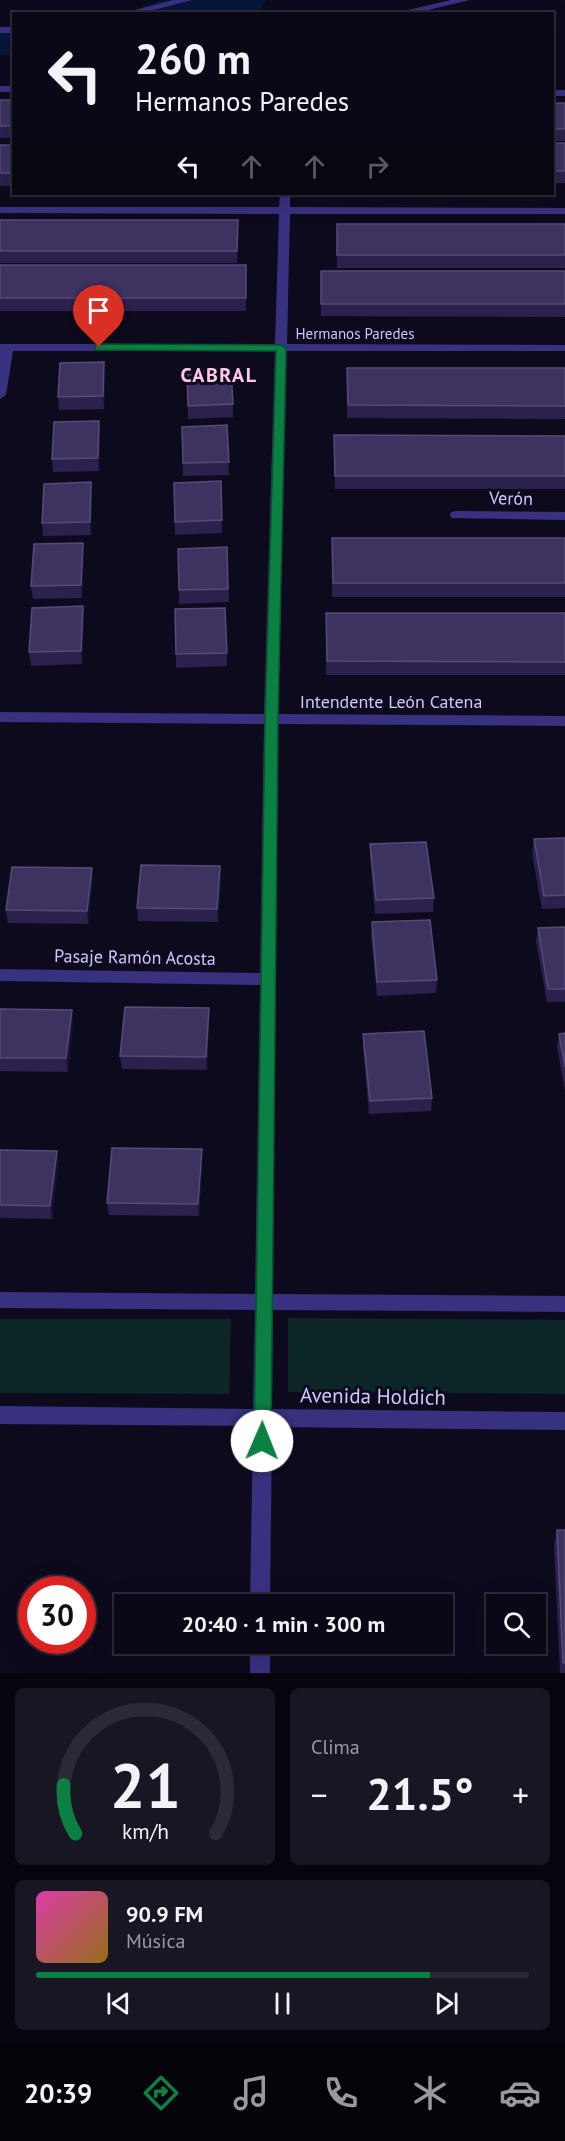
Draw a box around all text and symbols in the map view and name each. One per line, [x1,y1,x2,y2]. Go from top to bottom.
text: 260 m [135,31,251,86]
icon: left [36,36,114,114]
text: Hermanos Paredes [135,84,349,118]
icon: left [172,150,205,183]
icon: ahead [235,150,268,183]
icon: ahead [298,150,331,183]
icon: right [361,150,394,183]
pin [73,285,124,347]
icon: arrive [82,294,115,327]
street label: Hermanos Paredes [295,324,415,343]
district label: CABRAL [181,362,257,388]
street label: Verón [488,486,533,510]
street label: Intendente León Catena [300,690,482,713]
street label: Pasaje Ramón Acosta [54,944,216,970]
street label: Avenida Holdich [300,1381,446,1411]
position arrow [230,1409,294,1473]
speed limit sign: 30 [18,1576,96,1654]
map controls [486,1594,546,1654]
button: search [486,1594,546,1654]
text: 20:40 · 1 min · 300 m [182,1610,385,1638]
text: Clima [311,1734,360,1760]
text: 21 [110,1744,180,1825]
text: 21.5° [366,1764,474,1822]
text: − [311,1773,328,1816]
text: + [512,1773,529,1816]
text: km/h [121,1817,168,1845]
text: 90.9 FM [126,1900,203,1928]
text: Música [126,1928,185,1954]
icon: previous [102,1987,135,2020]
icon: pause [266,1987,299,2020]
icon: next [430,1987,463,2020]
icon: directions [140,2072,182,2114]
icon: music [230,2072,272,2114]
icon: phone [320,2072,362,2114]
icon: climate [409,2072,451,2114]
icon: car [499,2072,541,2114]
text: 20:39 [24,2076,92,2110]

